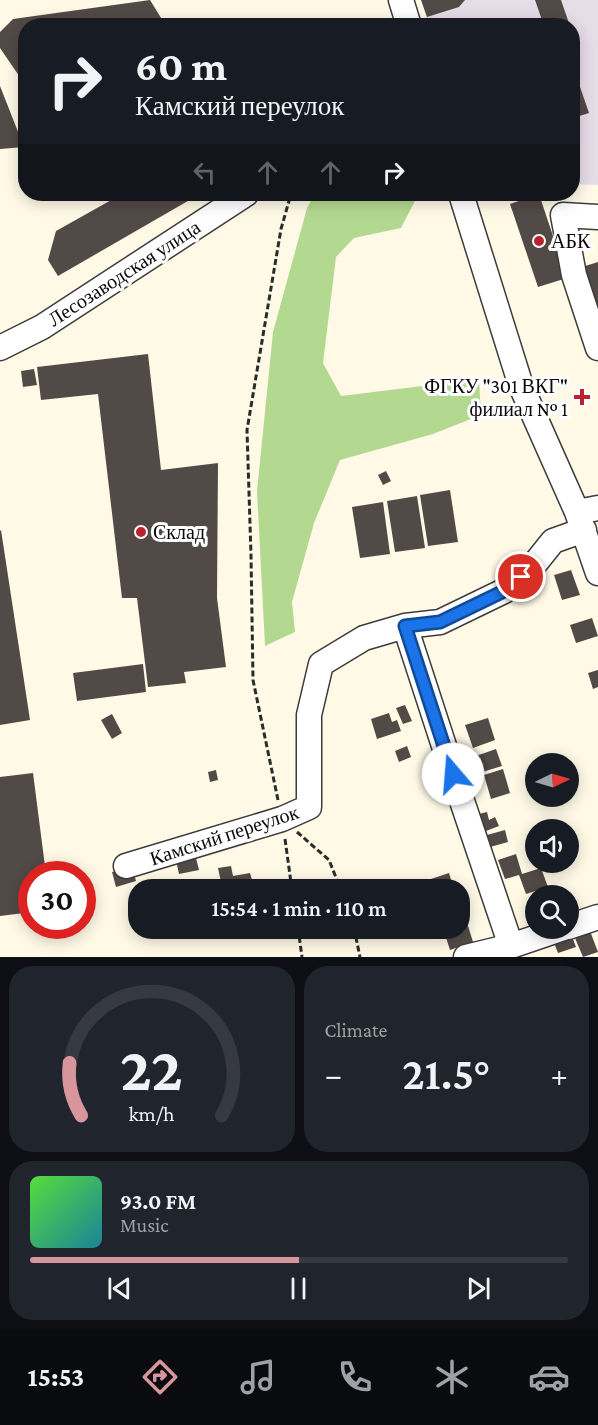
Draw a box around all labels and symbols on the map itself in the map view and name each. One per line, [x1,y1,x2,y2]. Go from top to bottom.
street label: Лесозаводская улица [44,216,205,331]
place label: АБК [551,230,591,252]
marker: АБК [532,234,546,248]
place label: ФГКУ "301 ВКГ" филиал № 1 [424,375,568,421]
marker: ФГКУ "301 ВКГ" филиал № 1 [573,388,591,406]
place label: Склад [153,521,205,544]
marker: Склад [134,525,148,539]
pin [495,551,546,602]
position arrow [421,742,485,806]
north arrow [525,753,579,807]
street label: Камский переулок [147,800,302,870]
speed limit sign: 30 [18,861,96,939]

